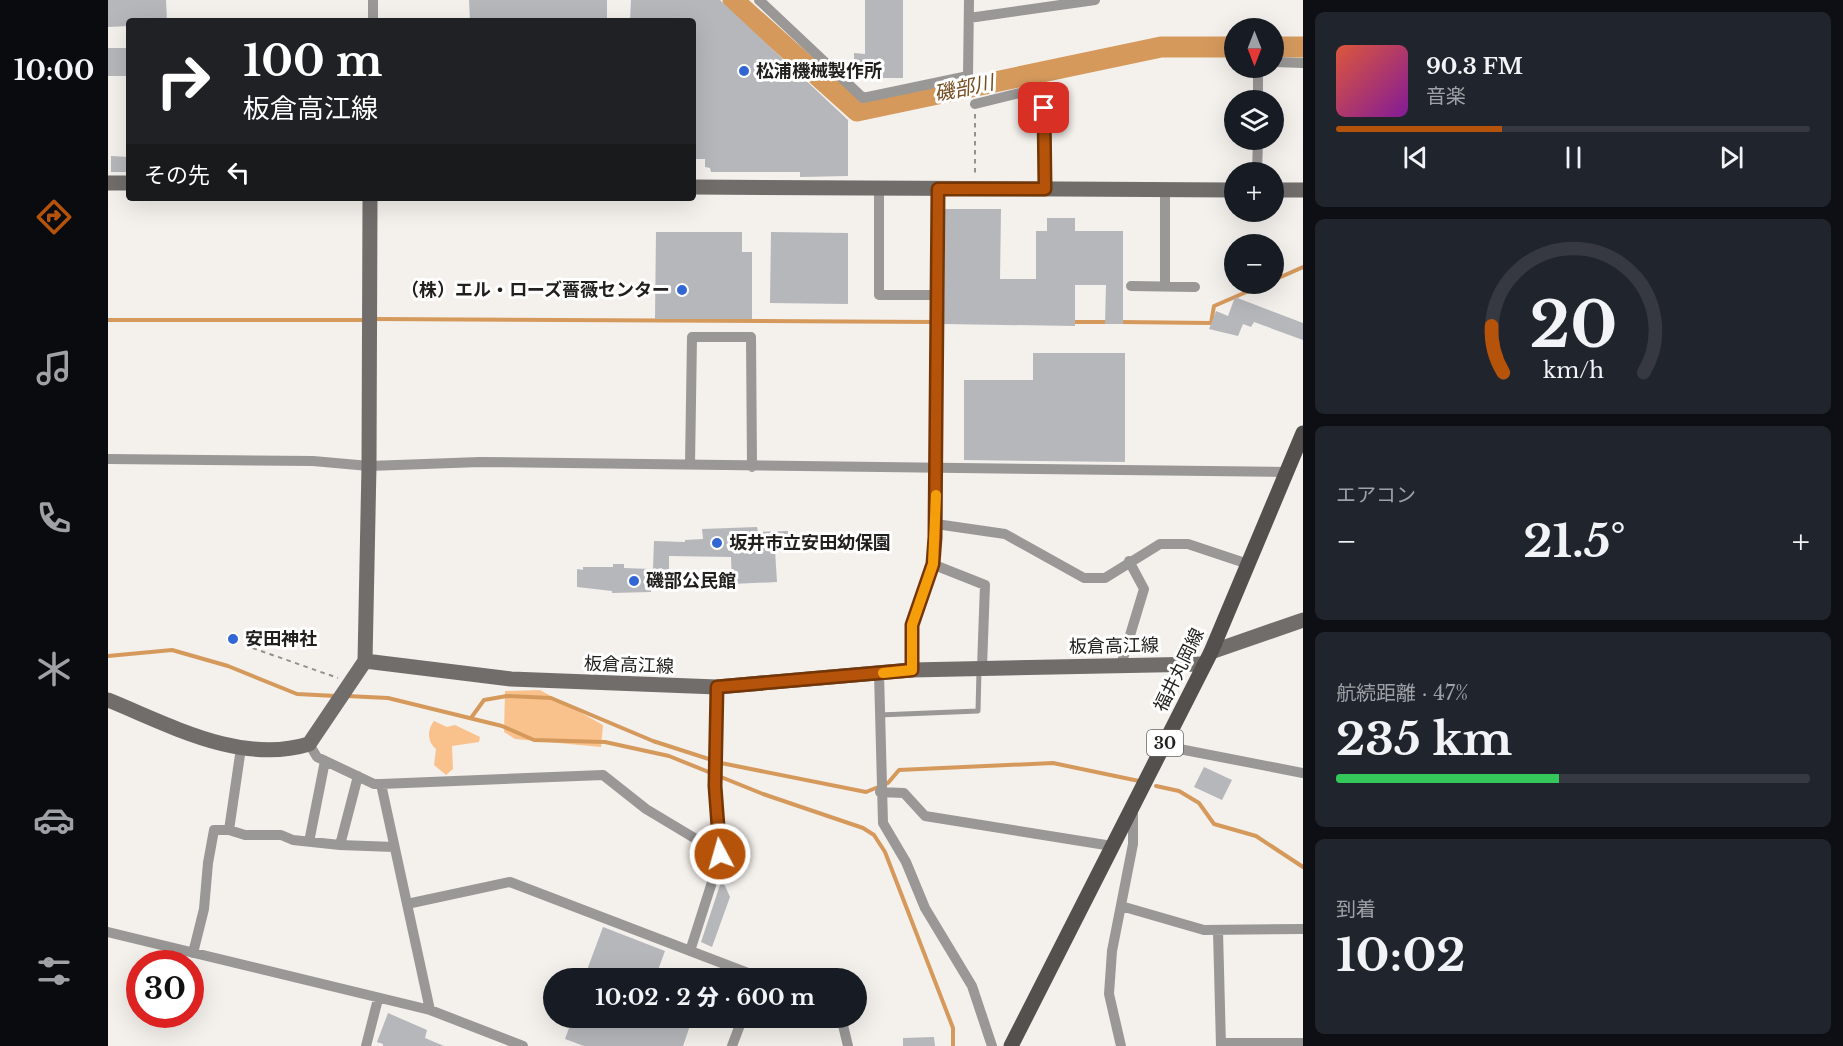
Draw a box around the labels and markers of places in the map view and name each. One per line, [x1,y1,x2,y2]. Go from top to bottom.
place label: 松浦機械製作所 [756,60,882,82]
marker: 松浦機械製作所 [737,64,751,78]
pin [1018,82,1069,133]
place label: （株）エル・ローズ薔薇センター [401,279,670,301]
marker: （株）エル・ローズ薔薇センター [675,283,689,297]
place label: 坂井市立安田幼保園 [729,532,891,554]
marker: 坂井市立安田幼保園 [710,536,724,550]
place label: 磯部公民館 [646,570,736,592]
marker: 磯部公民館 [627,574,641,588]
place label: 安田神社 [245,628,317,650]
marker: 安田神社 [226,632,240,646]

